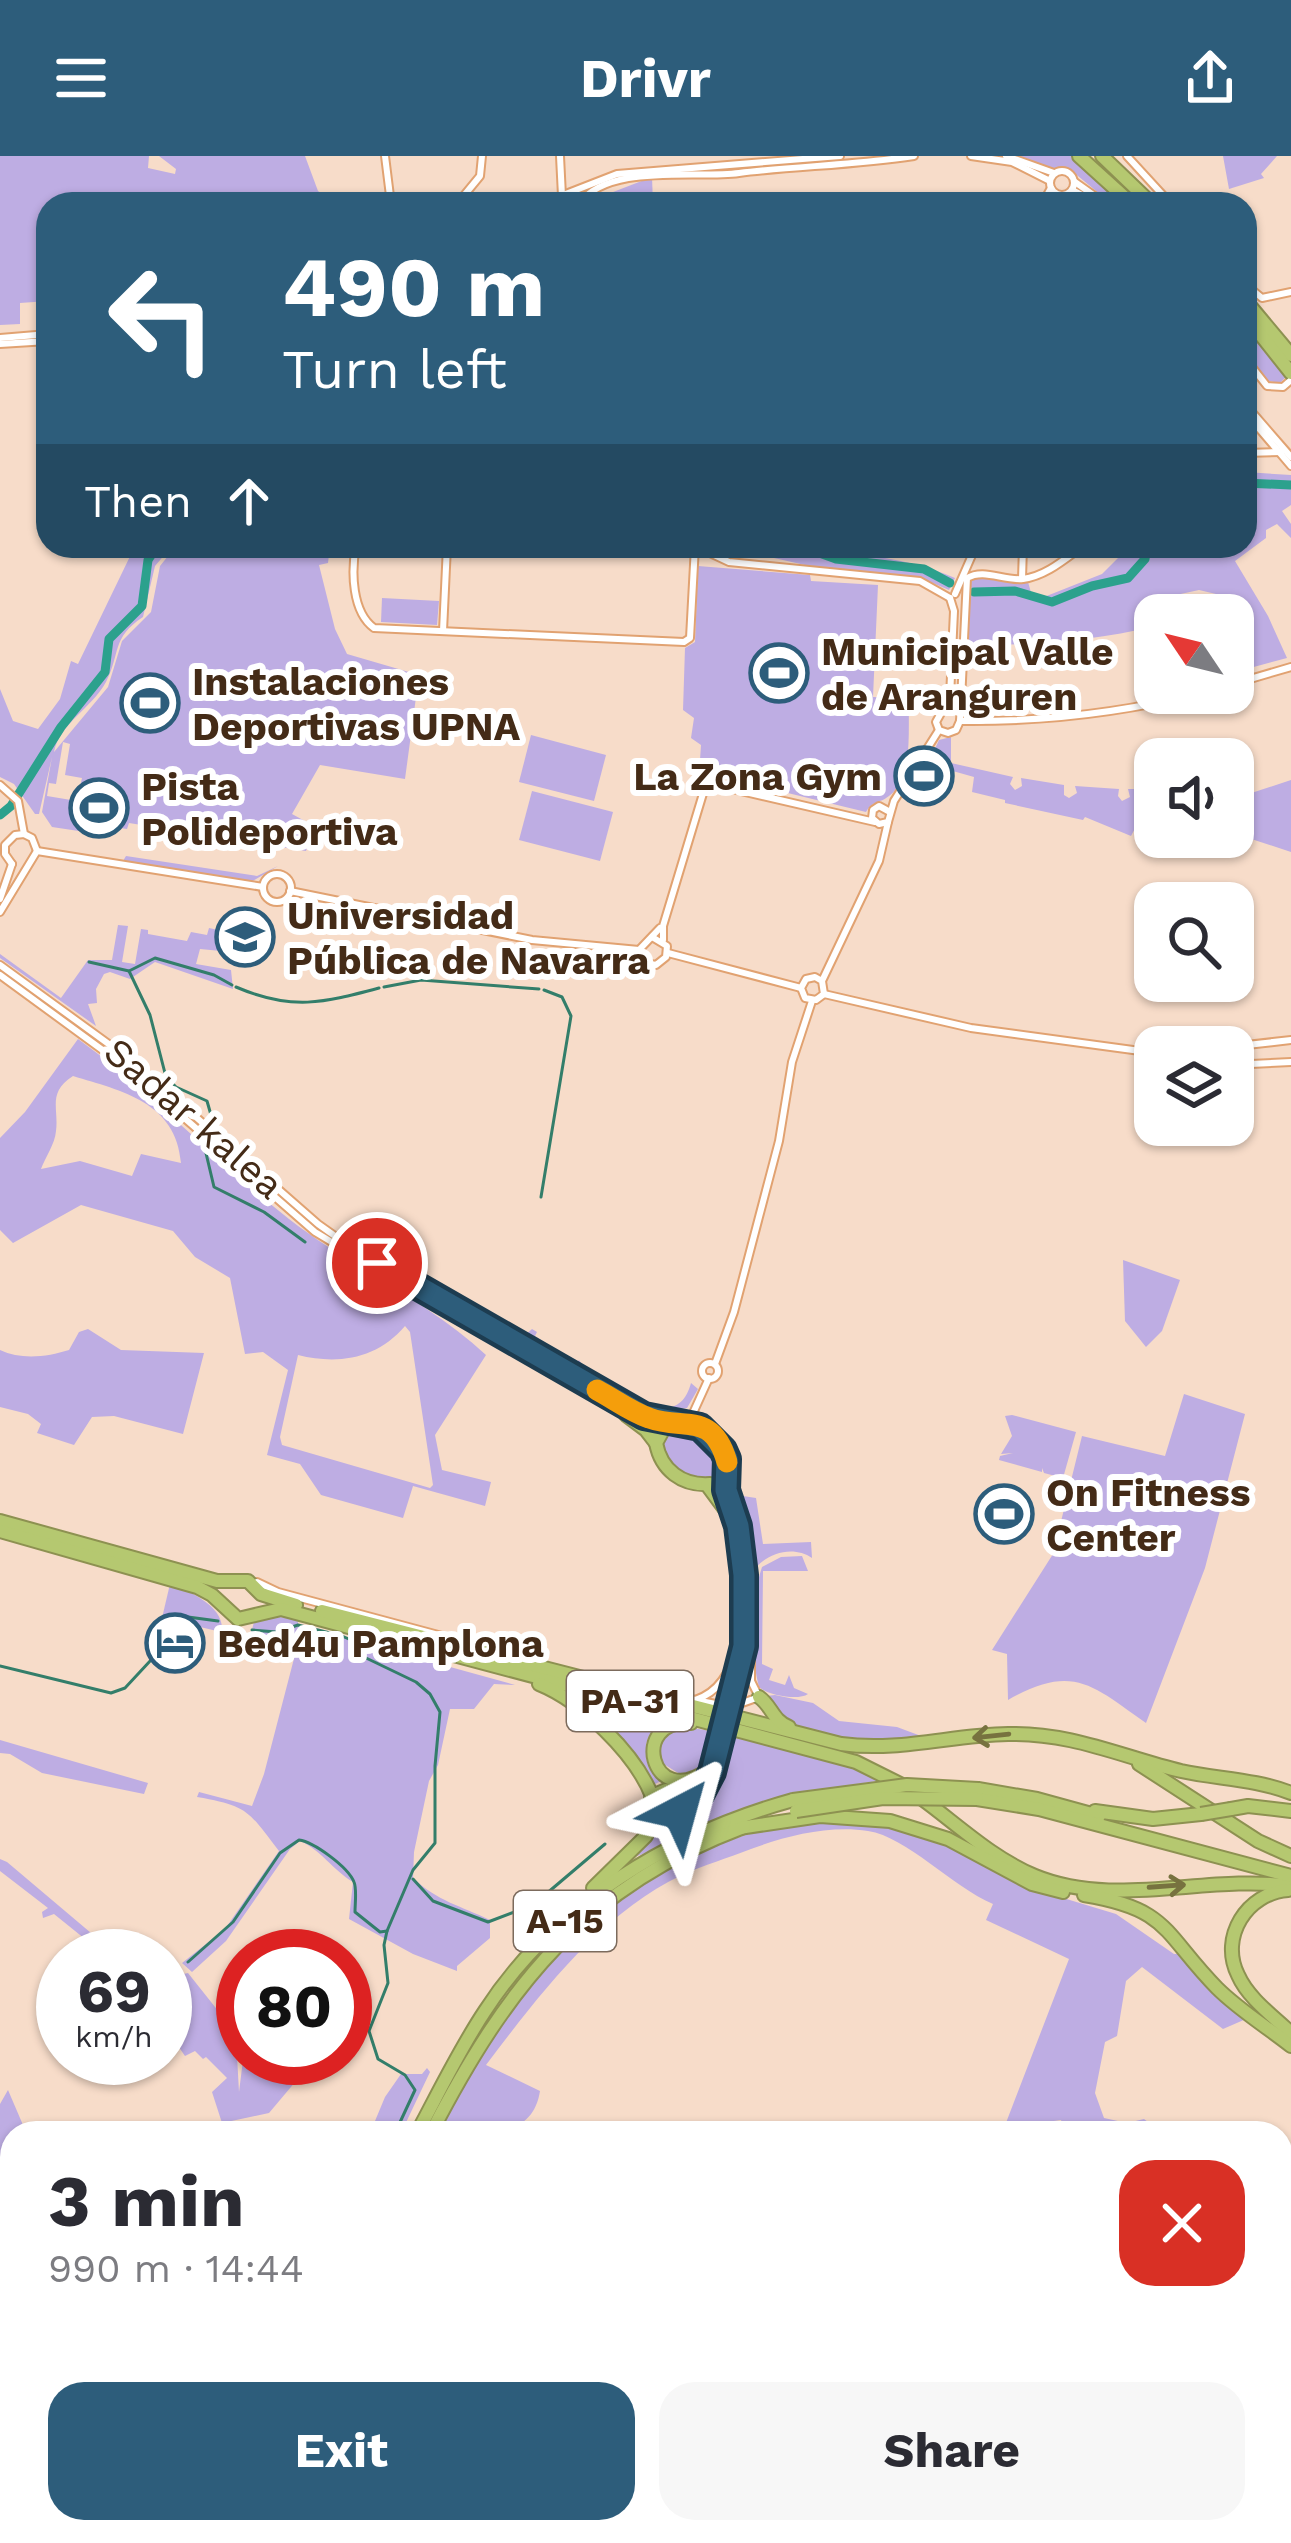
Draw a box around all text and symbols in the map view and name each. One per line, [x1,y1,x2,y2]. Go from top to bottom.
icon: menu [48,45,114,111]
icon: share [1177,45,1243,111]
text: Drivr [580,47,711,110]
text: 490 m [282,238,545,336]
icon: left [84,240,240,396]
text: Turn left [282,338,507,401]
icon: ahead [216,468,282,534]
text: Then [84,475,192,528]
north arrow [1134,594,1254,714]
map controls [1134,594,1254,1146]
place label: Municipal Valle de Aranguren [821,629,1114,719]
sports icon: Municipal Valle de Aranguren [748,642,810,704]
place label: Instalaciones Deportivas UPNA [192,659,521,749]
sports icon: Instalaciones Deportivas UPNA [119,672,181,734]
button: sound [1134,738,1254,858]
sports icon: La Zona Gym [893,745,955,807]
place label: La Zona Gym [633,754,882,799]
place label: Pista Polideportiva [141,764,398,854]
sports icon: Pista Polideportiva [68,777,130,839]
button: search [1134,882,1254,1002]
place label: Universidad Pública de Navarra [287,893,650,983]
school or university icon: Universidad Pública de Navarra [214,906,276,968]
button: layers [1134,1026,1254,1146]
street label: Sadar kalea [96,1028,292,1208]
pin [326,1212,428,1314]
icon: arrive [344,1230,410,1296]
place label: On Fitness Center [1046,1470,1251,1560]
sports icon: On Fitness Center [973,1483,1035,1545]
hotel icon: Bed4u Pamplona [144,1612,206,1674]
place label: Bed4u Pamplona [217,1621,544,1666]
road number: PA-31 [567,1671,693,1731]
one-way arrow [972,1725,1011,1748]
position arrow [617,1749,743,1875]
one-way arrow [1147,1874,1186,1897]
road number: A-15 [514,1891,616,1951]
speed limit sign: 80 [216,1929,372,2085]
text: 69 [77,1956,151,2027]
text: km/h [75,2019,153,2054]
text: 3 min [48,2159,245,2243]
button: close [1119,2160,1245,2286]
text: 990 m · 14:44 [48,2246,304,2291]
button: Exit [48,2382,635,2520]
button: Share [659,2382,1245,2520]

